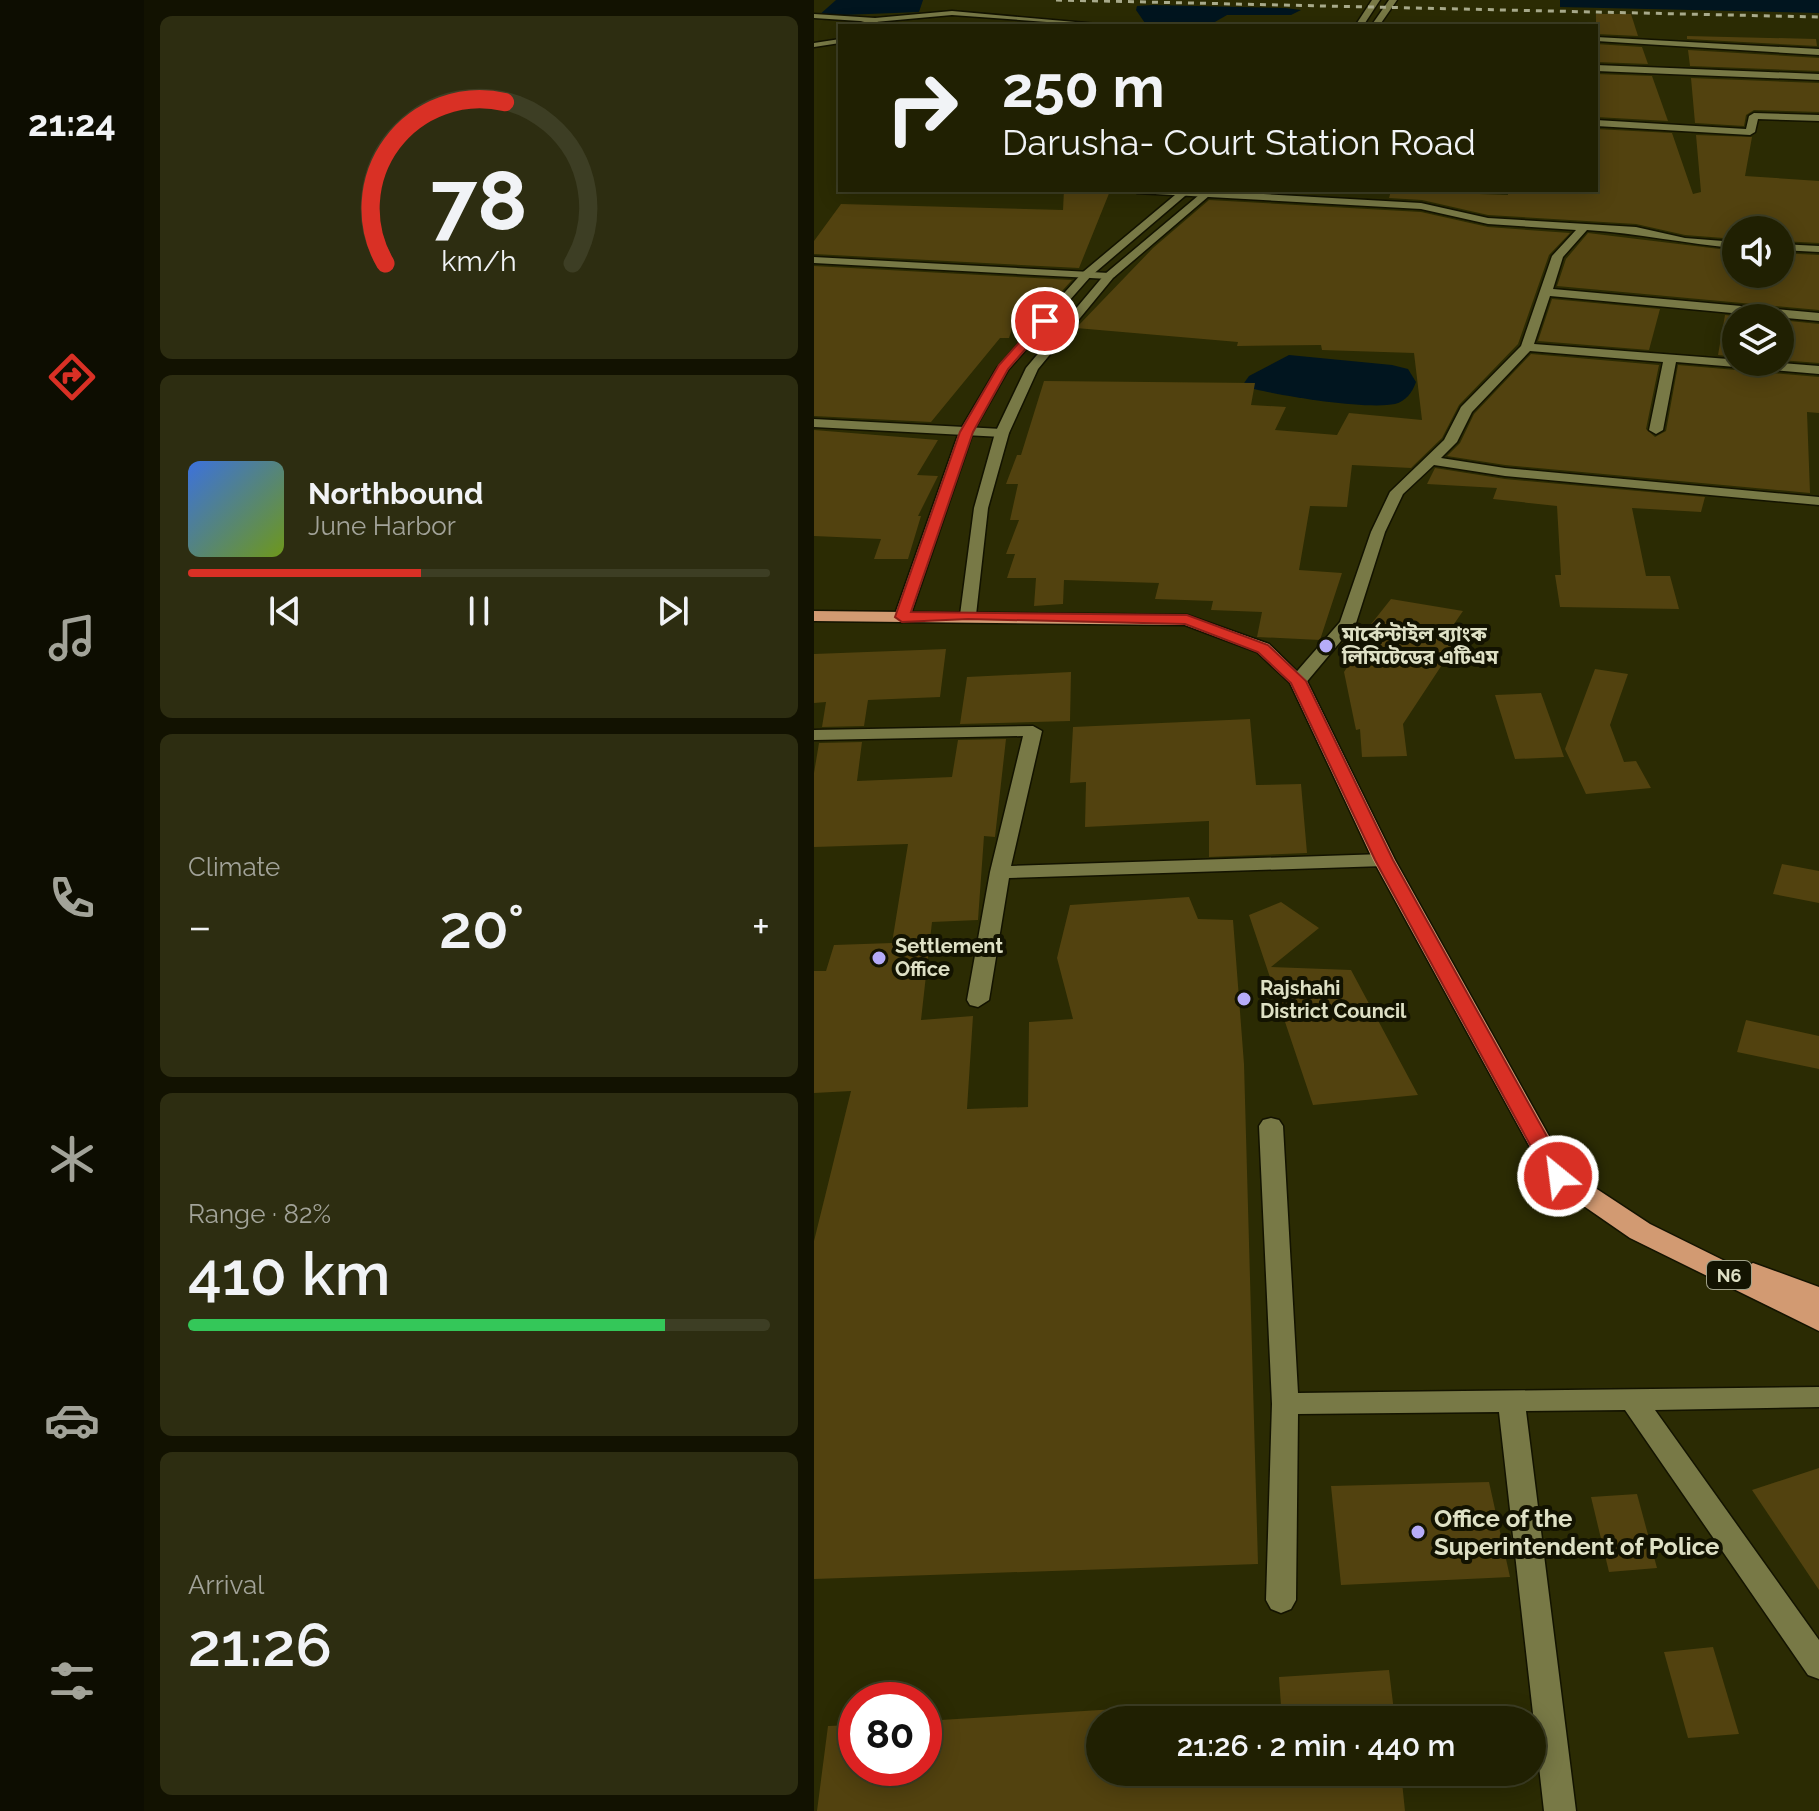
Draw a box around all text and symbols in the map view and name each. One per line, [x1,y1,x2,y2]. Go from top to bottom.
text: 250 m [1002,54,1165,120]
icon: right [870,56,974,160]
text: 21:24 [28,102,116,144]
text: Darusha- Court Station Road [1002,121,1476,163]
text: 78 [431,151,527,248]
map controls [1722,216,1794,376]
button: sound [1722,216,1794,288]
text: km/h [441,244,517,278]
pin [1011,287,1079,355]
icon: arrive [1023,299,1067,343]
button: layers [1722,304,1794,376]
icon: directions [44,349,100,405]
text: Northbound [308,476,483,511]
text: June Harbor [308,511,456,541]
icon: previous [263,589,307,633]
icon: pause [457,589,501,633]
icon: next [651,589,695,633]
icon: music [44,610,100,666]
place label: মার্কেন্টাইল ব্যাংক লিমিটেডের এটিএম [1341,622,1499,669]
marker: মার্কেন্টাইল ব্যাংক লিমিটেডের এটিএম [1317,637,1335,655]
text: Climate [188,852,280,882]
icon: phone [44,870,100,926]
text: 20° [439,892,524,962]
text: − [188,901,212,952]
text: + [752,901,770,952]
place label: Settlement Office [895,934,1003,981]
marker: Settlement Office [870,949,888,967]
place label: Rajshahi District Council [1260,976,1407,1023]
marker: Rajshahi District Council [1235,990,1253,1008]
icon: climate [44,1131,100,1187]
position arrow [1516,1134,1600,1218]
text: Range · 82% [188,1199,331,1229]
text: 410 km [188,1239,390,1309]
road number: N6 [1707,1261,1751,1289]
icon: car [44,1392,100,1448]
place label: Office of the Superintendent of Police [1434,1504,1719,1561]
marker: Office of the Superintendent of Police [1409,1523,1427,1541]
text: Arrival [188,1570,264,1600]
text: 21:26 [188,1610,332,1680]
icon: filters [44,1653,100,1709]
speed limit sign: 80 [838,1682,942,1786]
text: 21:26 · 2 min · 440 m [1177,1728,1455,1763]

